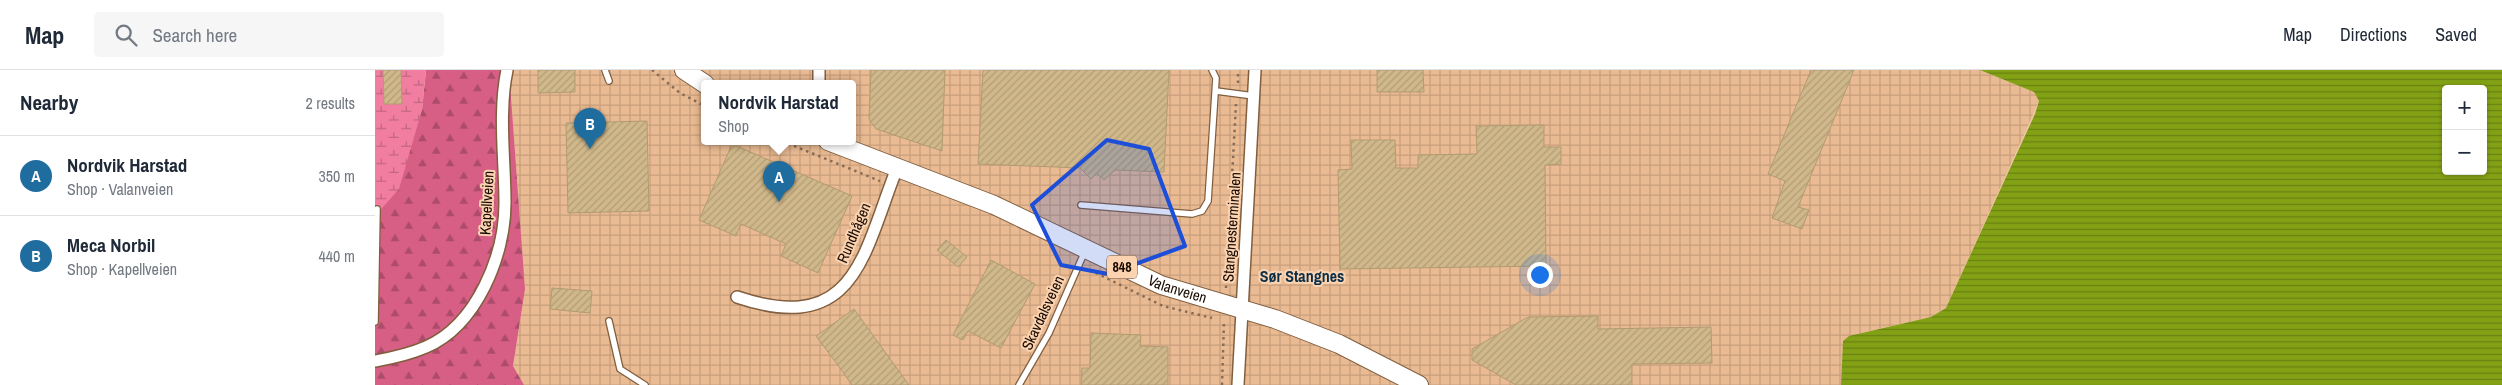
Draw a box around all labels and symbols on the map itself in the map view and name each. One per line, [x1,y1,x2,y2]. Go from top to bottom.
pin: B [574,108,606,149]
pin: A [763,161,795,202]
street label: Kapellveien [474,170,499,236]
street label: Stangnesterminalen [1217,171,1246,283]
street label: Rundhågen [831,199,876,266]
road number: 848 [1107,256,1137,278]
your location [1527,262,1553,288]
district label: Sør Stangnes [1260,265,1344,287]
street label: Valanveien [1145,269,1209,308]
street label: Skavdalsveien [1016,272,1069,353]

